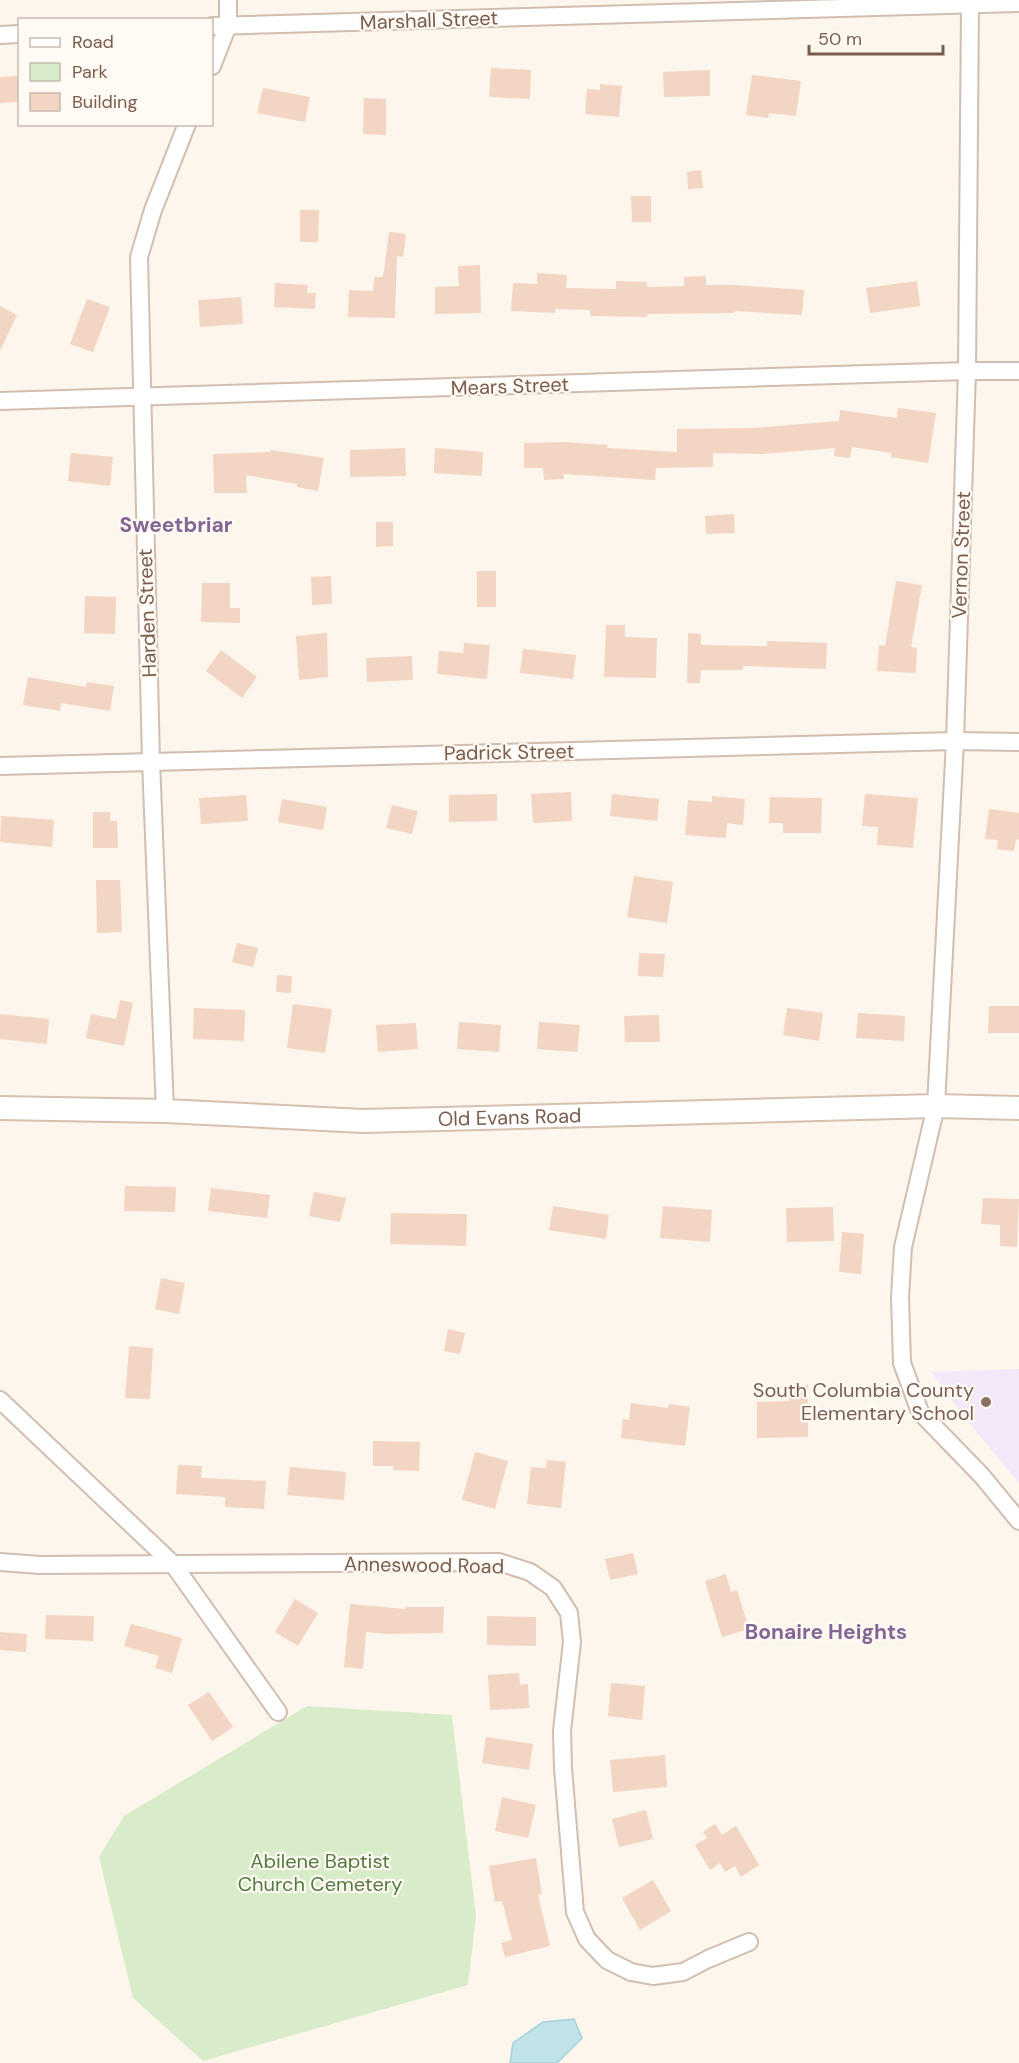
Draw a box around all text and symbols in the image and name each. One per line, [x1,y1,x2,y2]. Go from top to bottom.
street label: Marshall Street [359,5,499,35]
legend [18,18,213,126]
scale bar [809,18,942,56]
text: 50 m [818,27,862,51]
text: Road [72,30,114,54]
text: Park [72,60,108,84]
text: Building [72,90,137,114]
street label: Mears Street [450,371,570,401]
street label: Vernon Street [946,491,976,619]
district label: Sweetbriar [120,511,233,539]
street label: Harden Street [132,548,162,678]
street label: Padrick Street [444,738,575,766]
street label: Old Evans Road [438,1102,582,1132]
place label: South Columbia County Elementary School [753,1377,974,1426]
marker: South Columbia County Elementary School [979,1395,993,1409]
street label: Anneswood Road [344,1551,504,1579]
district label: Bonaire Heights [745,1618,907,1646]
park label: Abilene Baptist Church Cemetery [238,1848,402,1897]

